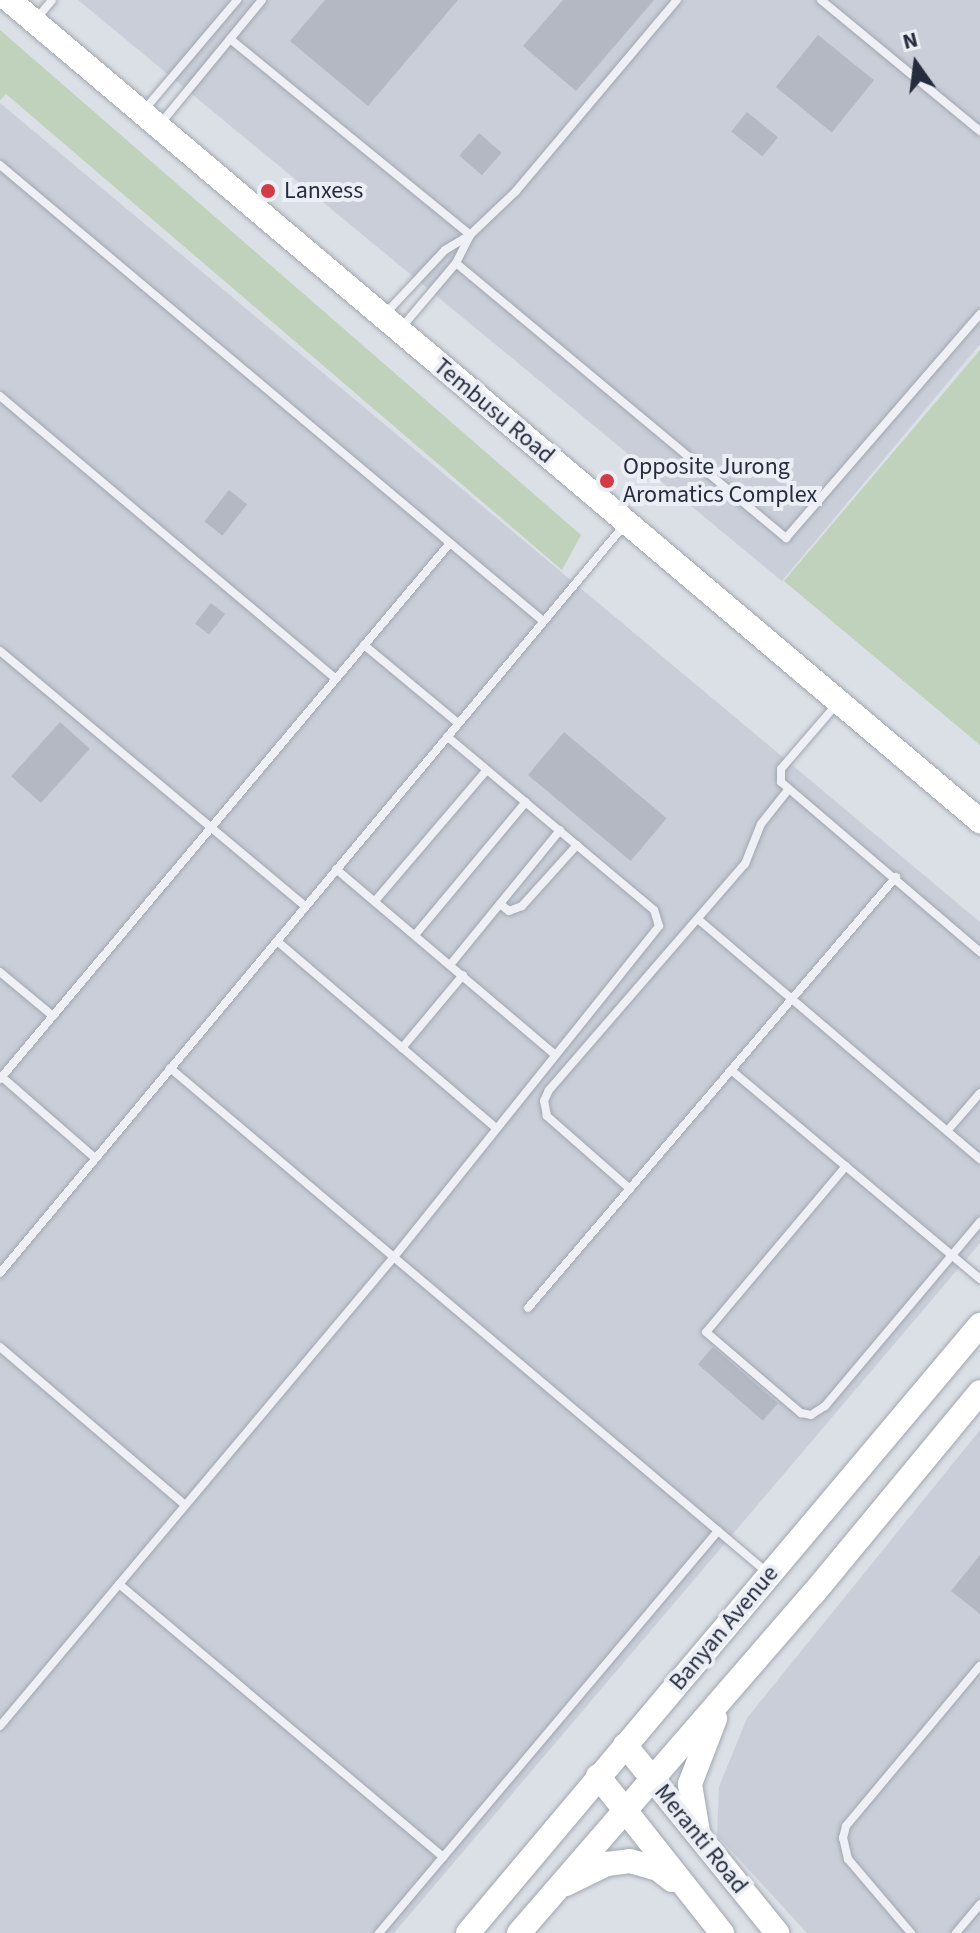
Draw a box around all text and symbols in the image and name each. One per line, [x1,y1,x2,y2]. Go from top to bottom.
text: N [899,23,921,58]
north arrow [876,24,956,104]
place label: Lanxess [284,177,363,205]
marker: Lanxess [259,182,277,200]
street label: Tembusu Road [428,352,560,470]
place label: Opposite Jurong Aromatics Complex [623,453,817,509]
marker: Opposite Jurong Aromatics Complex [598,472,616,490]
street label: Banyan Avenue [663,1560,785,1696]
street label: Meranti Road [648,1778,754,1900]

